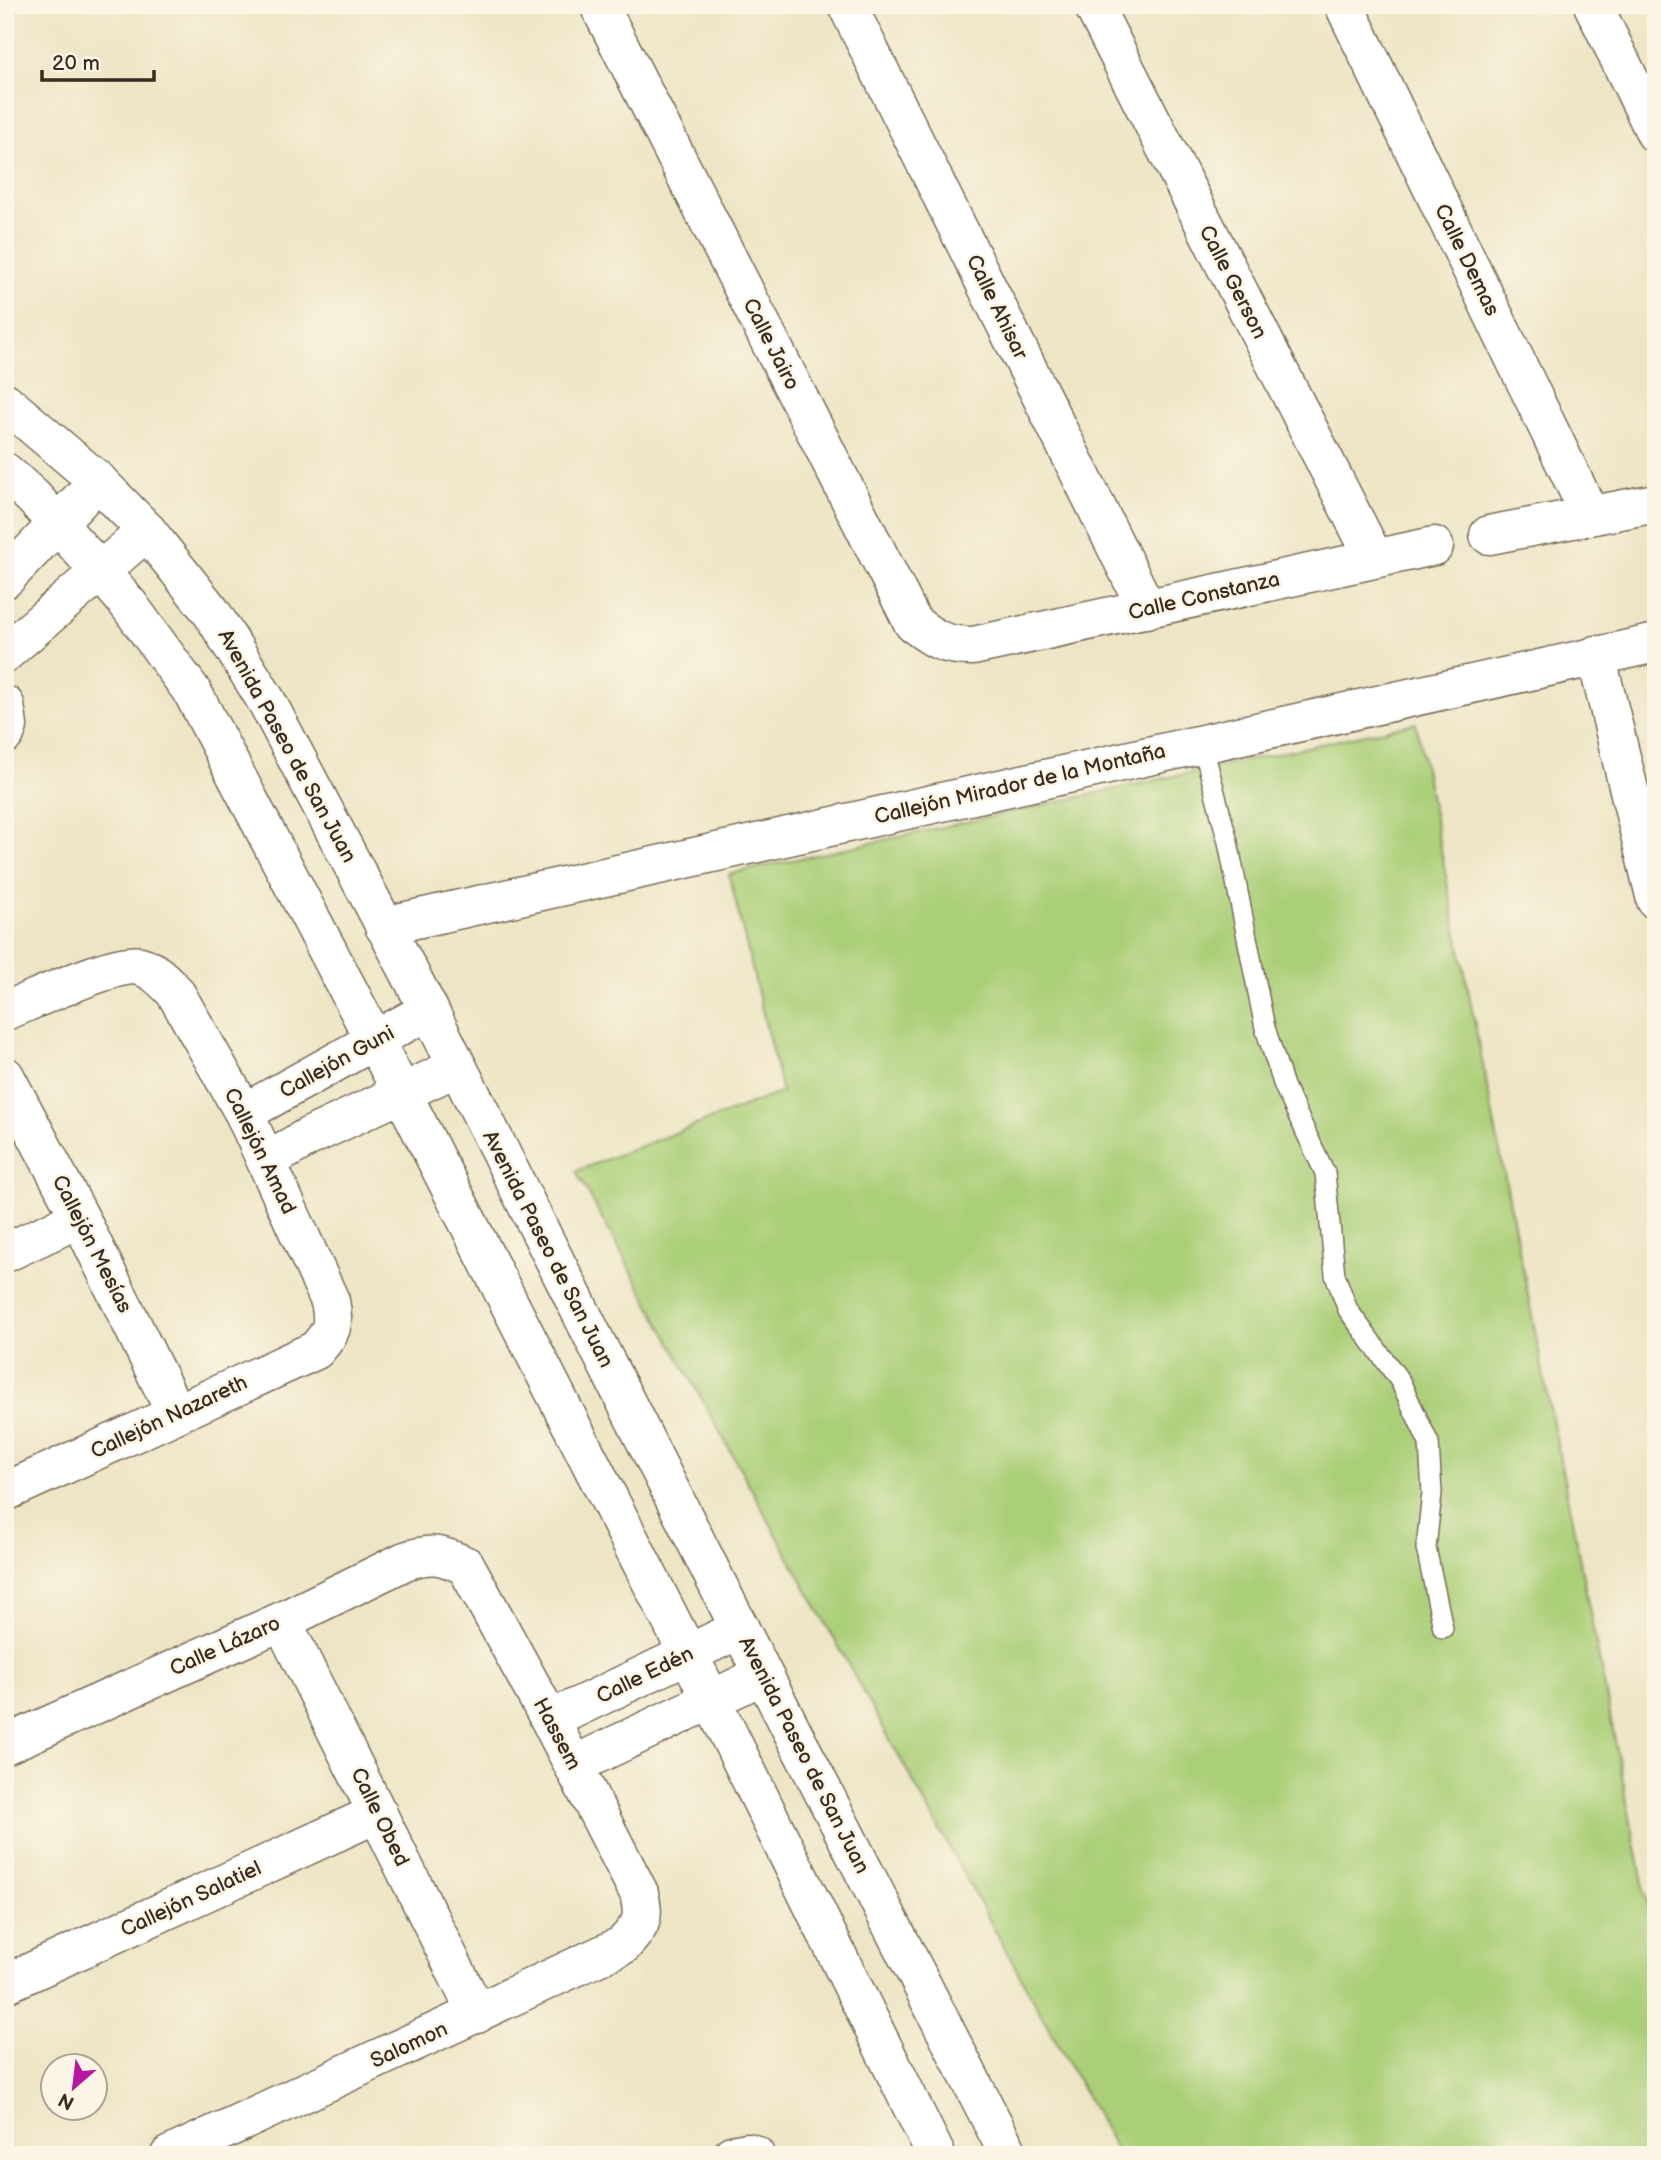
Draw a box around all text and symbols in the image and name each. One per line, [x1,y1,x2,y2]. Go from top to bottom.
scale bar [42,38,154,82]
text: 20 m [52,51,100,76]
street label: Calle Demas [1429,200,1505,320]
street label: Calle Gerson [1194,221,1272,343]
street label: Calle Ahisar [961,251,1033,364]
street label: Calle Jairo [737,294,805,394]
street label: Calle Constanza [1126,566,1282,626]
street label: Avenida Paseo de San Juan [212,625,362,867]
street label: Callejón Mirador de la Montaña [872,738,1168,830]
street label: Callejón Guni [275,1020,399,1104]
street label: Callejón Amad [219,1084,301,1218]
street label: Avenida Paseo de San Juan [477,1126,619,1372]
street label: Callejón Mesías [47,1171,137,1317]
street label: Callejón Nazareth [87,1370,251,1464]
street label: Calle Lázaro [166,1611,284,1681]
street label: Avenida Paseo de San Juan [733,1632,875,1878]
street label: Calle Edén [593,1641,697,1709]
street label: Hassem [528,1694,586,1774]
street label: Calle Obed [345,1764,415,1870]
street label: Callejón Salatiel [117,1856,265,1942]
street label: Salomon [366,2016,452,2074]
north arrow [38,2052,108,2122]
text: N [55,2087,78,2114]

